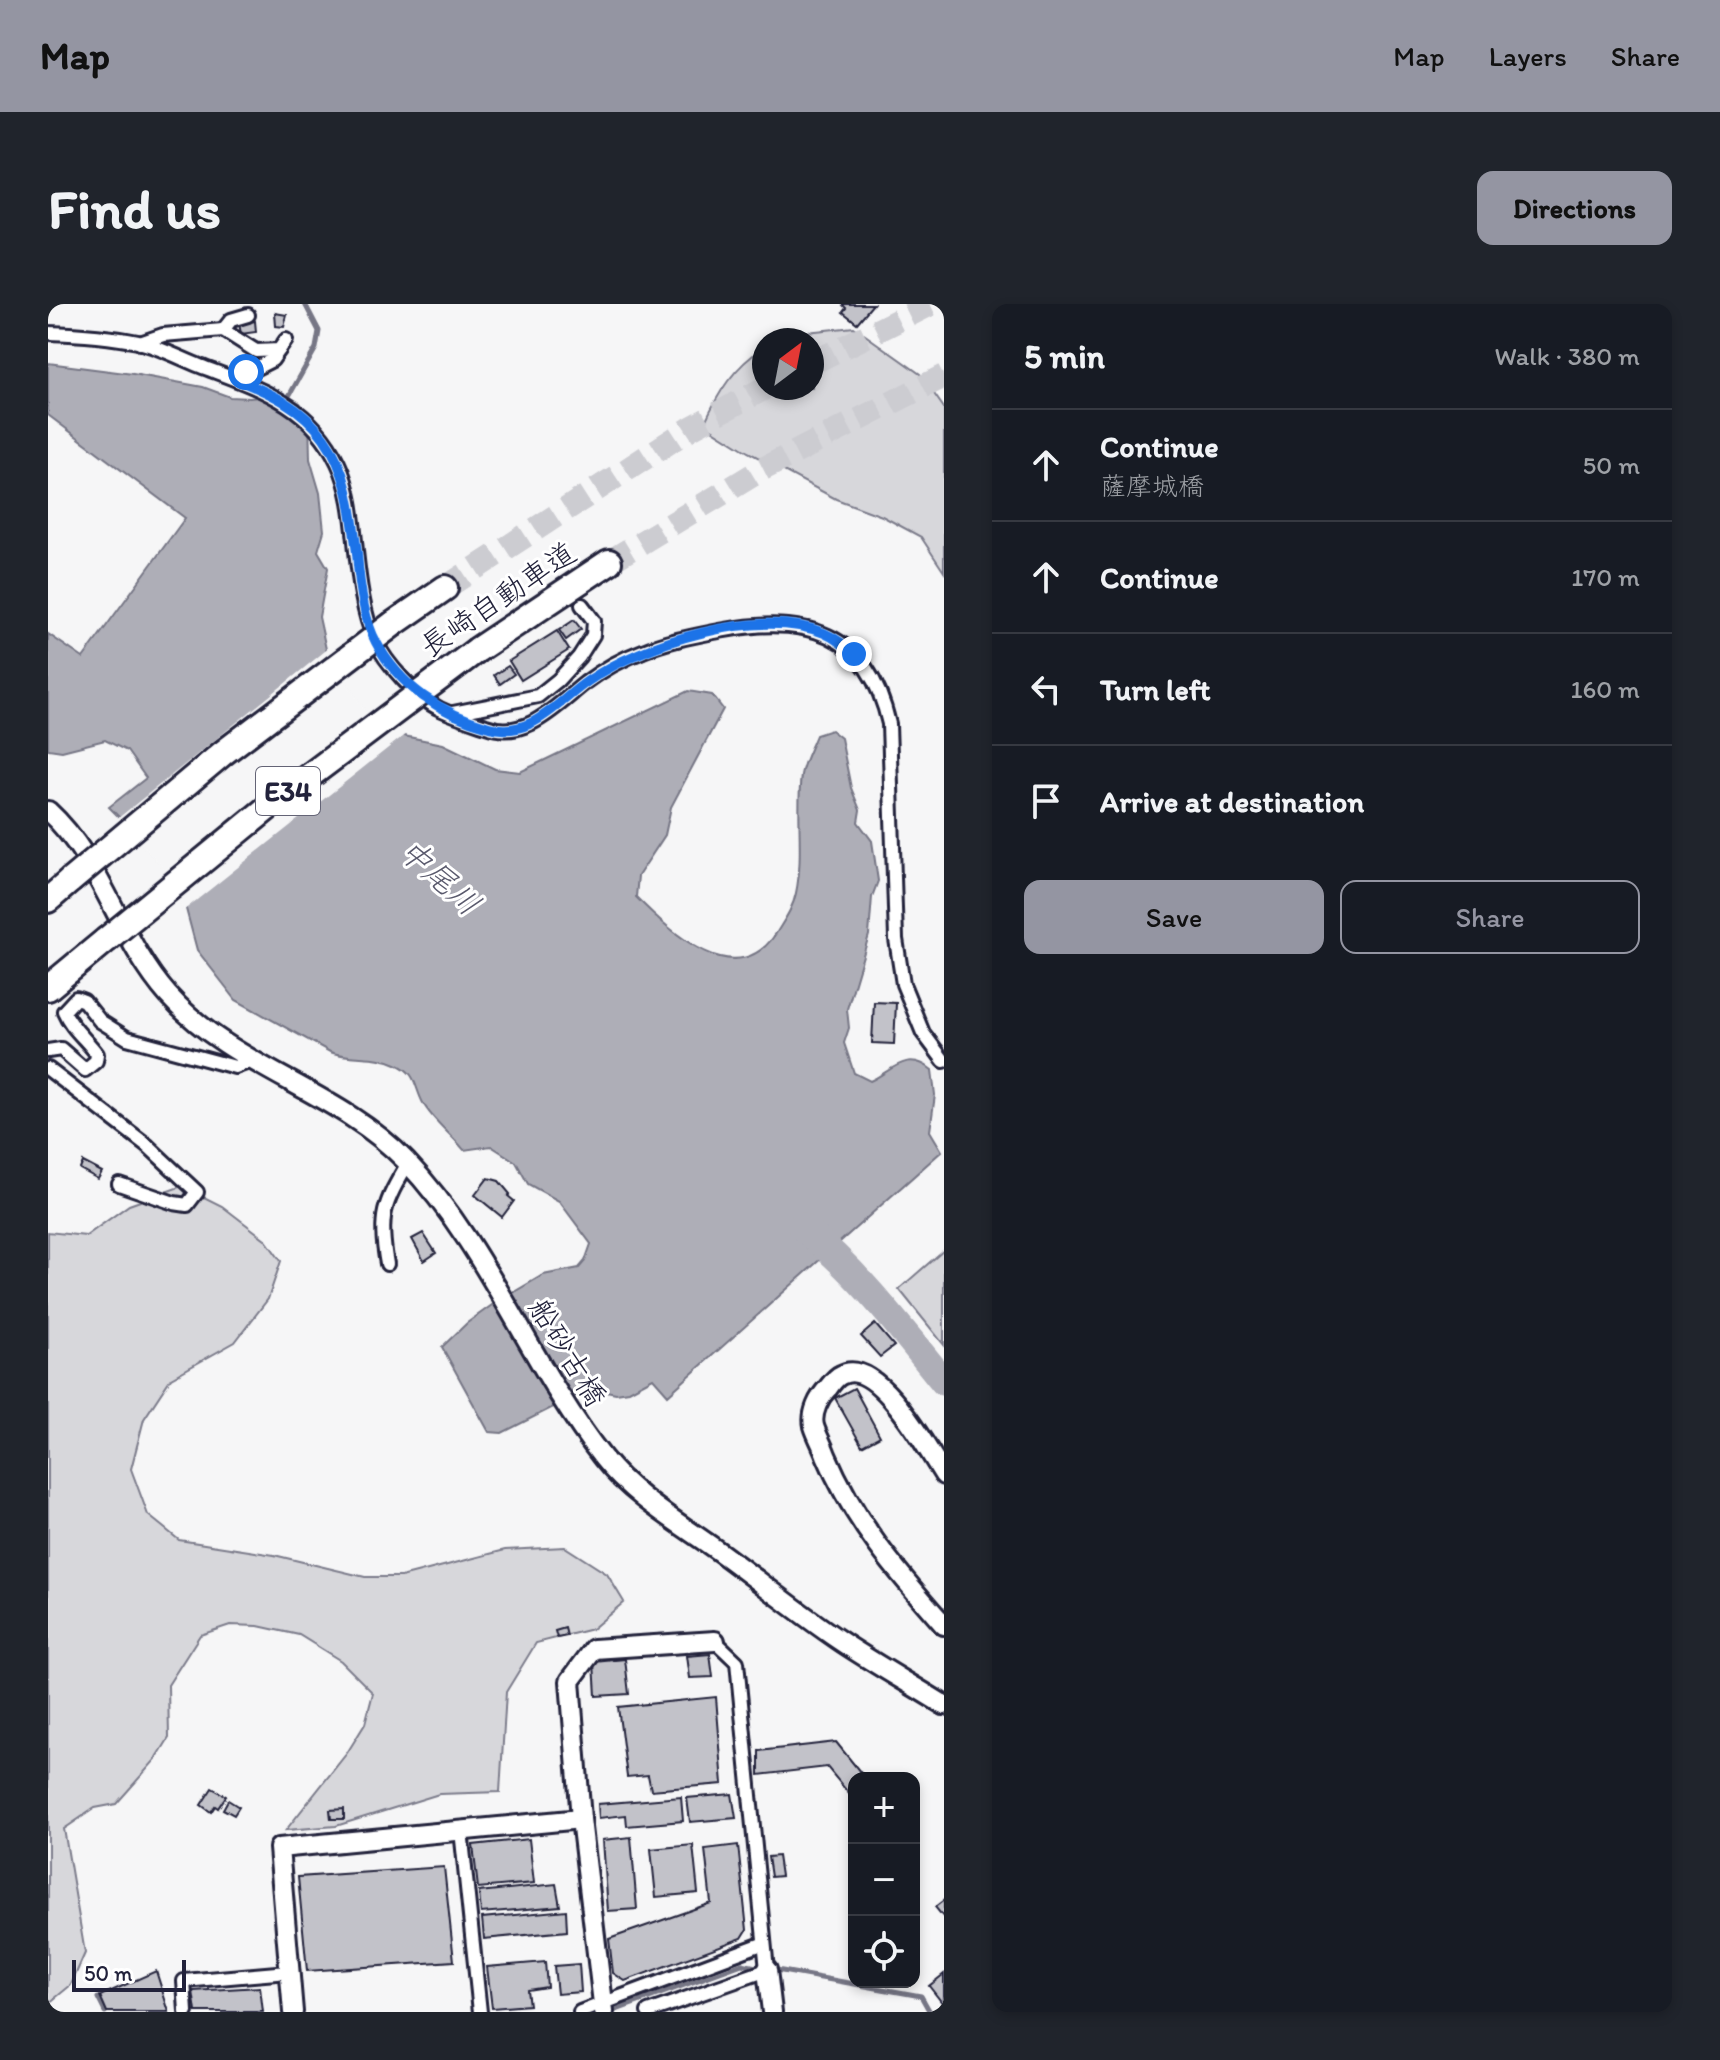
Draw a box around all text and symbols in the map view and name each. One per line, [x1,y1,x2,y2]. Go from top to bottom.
text: Map [40,33,110,79]
text: Map [1393,39,1445,73]
text: Layers [1489,39,1567,73]
text: Share [1611,39,1680,73]
button: Directions [1477,171,1672,245]
text: Find us [48,175,221,242]
north arrow [752,328,824,400]
text: 5 min [1024,336,1105,377]
text: Walk · 380 m [1494,340,1640,372]
route start [228,354,264,390]
text: Continue [1100,428,1219,465]
icon: ahead [1024,443,1068,487]
text: 50 m [1583,449,1640,481]
text: 薩摩城橋 [1100,470,1204,502]
street label: 長崎自動車道 [413,533,583,665]
icon: ahead [1024,555,1068,599]
text: Continue [1100,559,1219,596]
text: 170 m [1571,561,1640,593]
route end [836,636,872,672]
icon: left [1024,667,1068,711]
text: Turn left [1100,671,1211,708]
text: 160 m [1570,673,1640,705]
road number: E34 [256,767,320,815]
icon: arrive [1024,779,1068,823]
text: Arrive at destination [1100,783,1364,820]
water label: 中尾川 [392,831,488,923]
button: Save [1024,880,1324,954]
button: Share [1340,880,1640,954]
street label: 船砂古橋 [521,1291,615,1413]
map controls [848,1772,920,1988]
button: + [848,1772,920,1844]
button: − [848,1844,920,1916]
button: locate [848,1916,920,1988]
scale bar [72,1956,186,1992]
text: 50 m [84,1960,133,1987]

